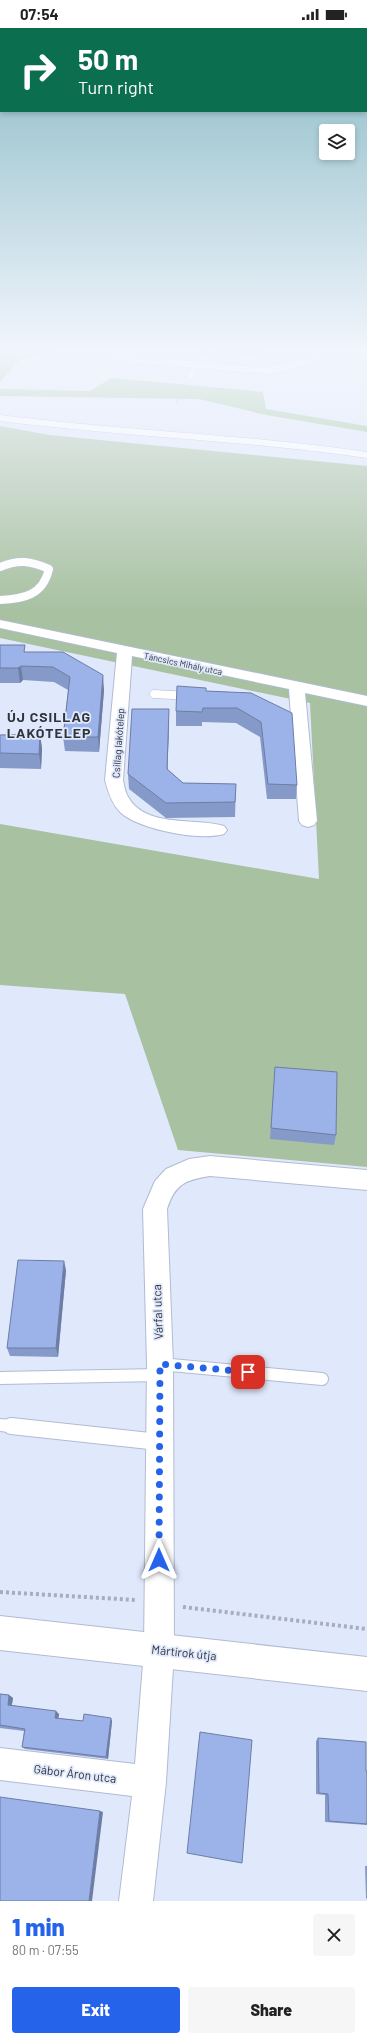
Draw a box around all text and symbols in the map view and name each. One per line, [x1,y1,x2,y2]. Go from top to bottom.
text: 07:54 [20,5,59,23]
text: 50 m [78,42,138,76]
icon: right [12,44,64,96]
text: Turn right [78,76,154,98]
map controls [319,124,355,160]
button: layers [319,124,355,160]
street label: Táncsics Mihály utca [143,650,223,677]
district label: ÚJ CSILLAG LAKÓTELEP [7,708,91,741]
street label: Csillag lakótelep [110,708,126,778]
street label: Várfal utca [149,1284,165,1340]
pin [231,1355,265,1389]
icon: arrive [237,1361,259,1383]
position arrow [138,1539,180,1581]
street label: Mártírok útja [151,1642,217,1662]
street label: Gábor Áron utca [33,1761,117,1785]
text: 1 min [12,1912,65,1941]
button: close [313,1914,355,1956]
text: 80 m · 07:55 [12,1942,79,1958]
button: Exit [12,1987,180,2033]
button: Share [188,1987,355,2033]

